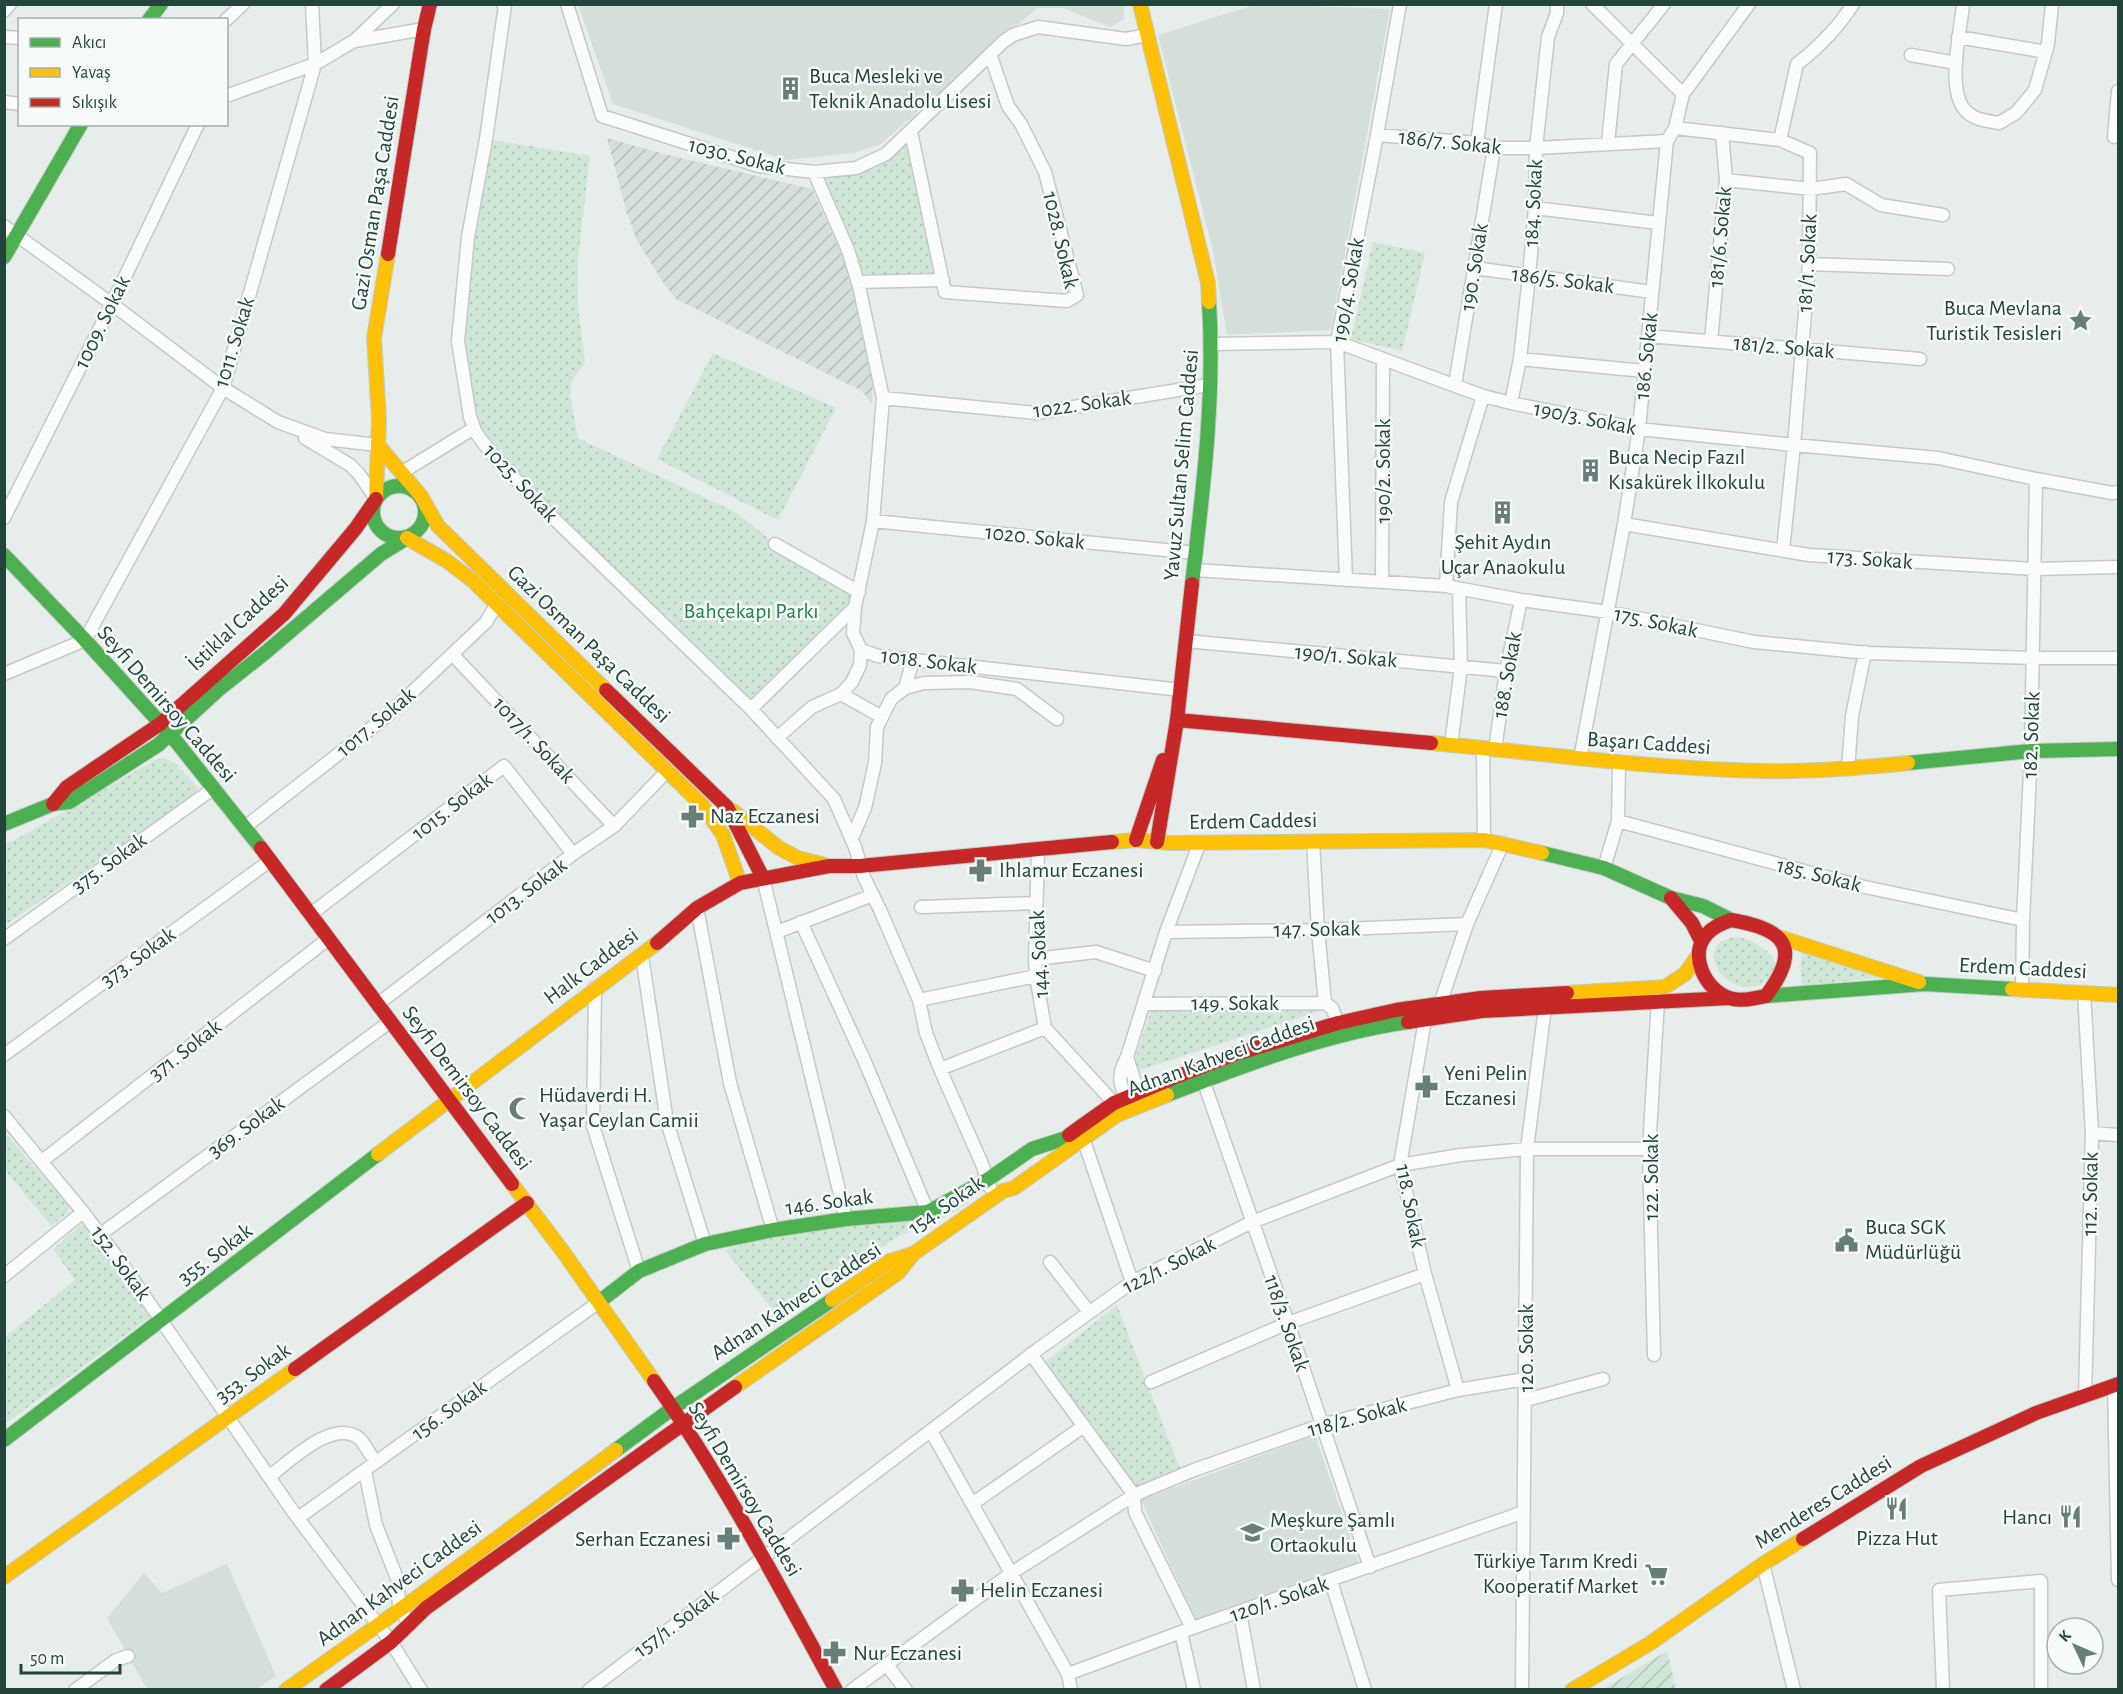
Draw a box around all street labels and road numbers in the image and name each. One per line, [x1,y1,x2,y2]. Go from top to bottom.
street label: Gazi Osman Paşa Caddesi [347,94,403,312]
street label: 186/7. Sokak [1398,126,1502,158]
street label: 1030. Sokak [686,133,788,179]
street label: 184. Sokak [1520,159,1546,247]
street label: 181/6. Sokak [1705,186,1735,288]
street label: 1028. Sokak [1039,189,1083,291]
street label: 181/1. Sokak [1793,213,1821,313]
street label: 190. Sokak [1456,221,1492,313]
street label: 190/4. Sokak [1328,236,1368,344]
street label: 186/5. Sokak [1511,263,1615,297]
street label: 1009. Sokak [70,272,134,372]
street label: 1011. Sokak [210,294,258,390]
street label: 186. Sokak [1630,311,1662,401]
street label: 181/2. Sokak [1733,332,1835,362]
street label: Yavuz Sultan Selim Caddesi [1160,348,1202,582]
street label: 1022. Sokak [1032,386,1132,422]
street label: 190/3. Sokak [1532,397,1638,439]
street label: 190/2. Sokak [1372,418,1394,524]
street label: 1025. Sokak [480,440,562,526]
street label: 1020. Sokak [984,521,1086,553]
street label: 173. Sokak [1827,545,1913,573]
street label: Gazi Osman Paşa Caddesi [503,561,675,727]
street label: İstiklal Caddesi [183,571,293,675]
street label: 175. Sokak [1612,602,1700,642]
street label: Seyfi Demirsoy Caddesi [93,622,241,786]
street label: 188. Sokak [1489,630,1525,720]
street label: 190/1. Sokak [1294,641,1398,671]
street label: 1018. Sokak [880,644,978,678]
street label: 1017. Sokak [332,683,420,761]
street label: 182. Sokak [2018,691,2044,779]
street label: 1017/1. Sokak [489,693,579,787]
street label: Başarı Caddesi [1586,728,1712,758]
street label: 1015. Sokak [408,768,496,844]
street label: Erdem Caddesi [1189,809,1317,833]
street label: 375. Sokak [67,829,151,897]
street label: 1013. Sokak [481,854,571,928]
street label: 185. Sokak [1774,854,1864,896]
street label: 144. Sokak [1026,910,1052,998]
street label: 147. Sokak [1274,917,1360,941]
street label: 373. Sokak [97,923,179,991]
street label: Halk Caddesi [540,924,642,1008]
street label: Erdem Caddesi [1958,954,2088,982]
street label: 149. Sokak [1191,992,1279,1014]
street label: Seyfi Demirsoy Caddesi [398,1002,536,1174]
street label: Adnan Kahveci Caddesi [1124,1012,1318,1100]
street label: 371. Sokak [145,1015,225,1085]
street label: 369. Sokak [204,1092,288,1162]
street label: 122. Sokak [1640,1134,1662,1220]
street label: 112. Sokak [2078,1152,2102,1236]
street label: 118. Sokak [1392,1162,1430,1250]
street label: 154. Sokak [904,1171,988,1239]
street label: 146. Sokak [784,1185,874,1219]
street label: 355. Sokak [174,1219,256,1289]
street label: 152. Sokak [87,1222,155,1304]
street label: 122/1. Sokak [1119,1232,1219,1298]
street label: Adnan Kahveci Caddesi [707,1238,885,1364]
street label: 118/3. Sokak [1260,1272,1314,1374]
street label: 120. Sokak [1515,1304,1537,1392]
street label: 353. Sokak [212,1339,294,1407]
street label: 156. Sokak [408,1376,490,1444]
street label: 118/2. Sokak [1305,1393,1409,1441]
street label: Seyfi Demirsoy Caddesi [684,1398,806,1580]
street label: Menderes Caddesi [1751,1451,1895,1553]
street label: Adnan Kahveci Caddesi [313,1516,485,1650]
street label: 120/1. Sokak [1227,1572,1331,1626]
street label: 157/1. Sokak [630,1584,722,1662]

